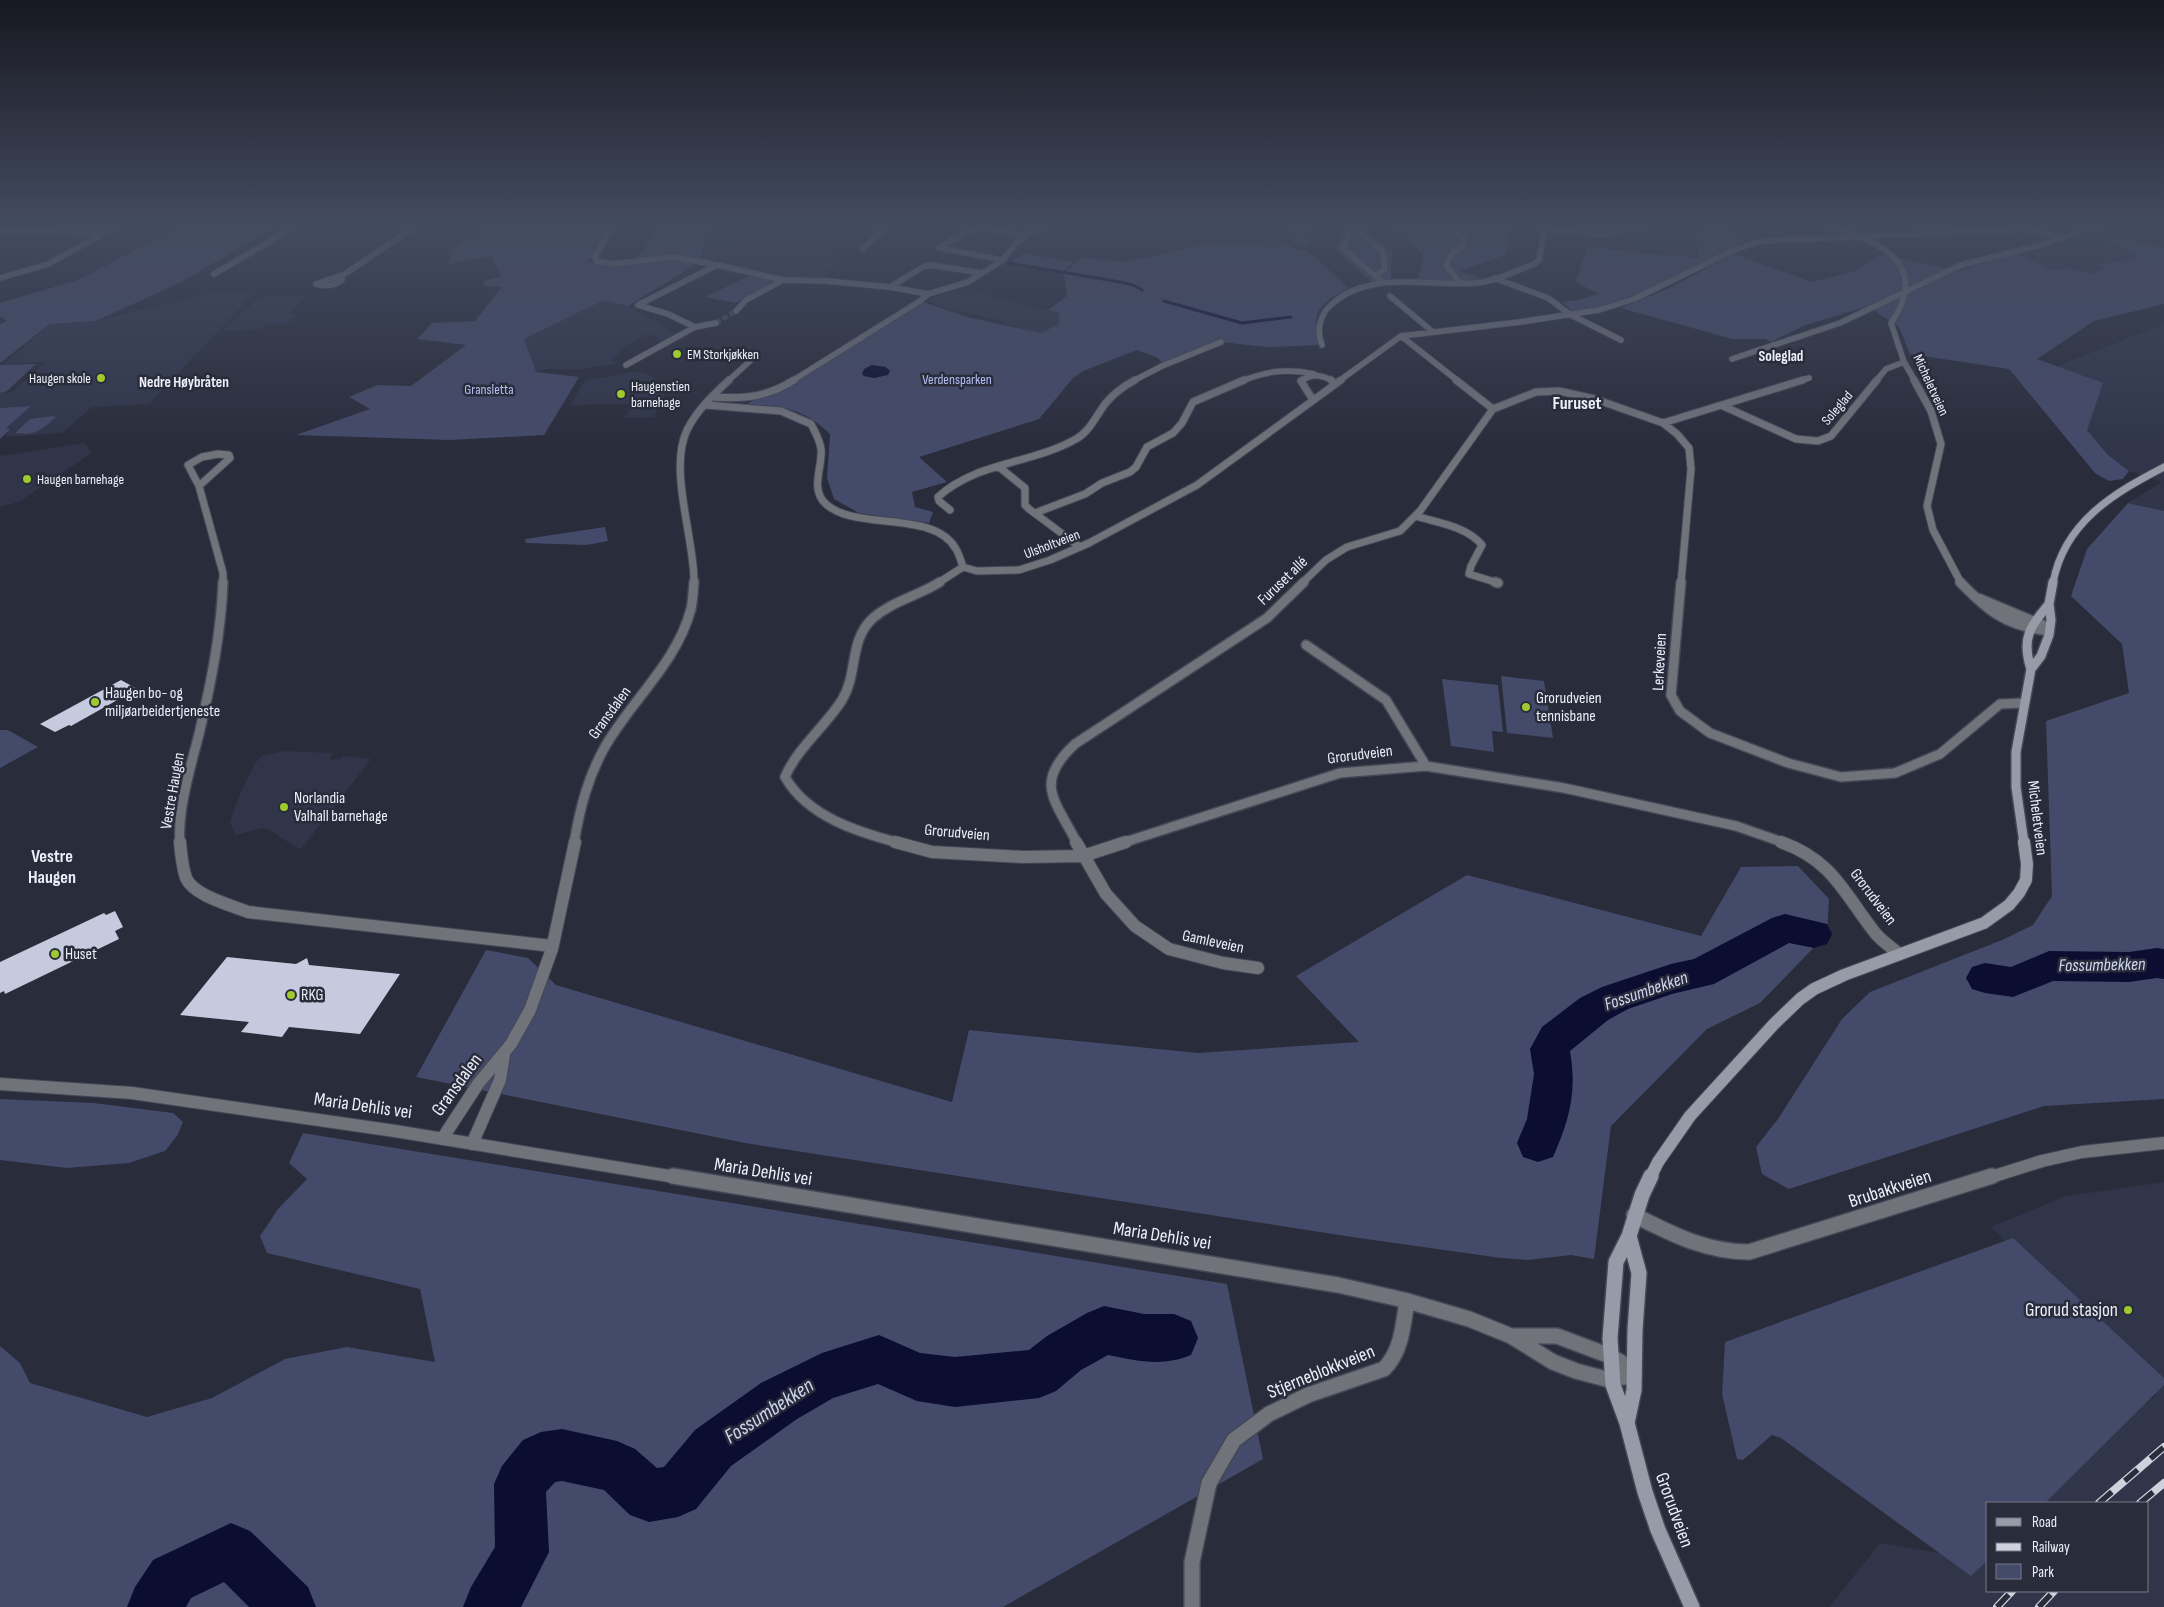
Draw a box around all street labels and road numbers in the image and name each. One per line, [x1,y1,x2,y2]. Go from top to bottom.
street label: Micheletveien [1909,352,1953,418]
street label: Soleglad [1818,387,1856,429]
street label: Ulsholtveien [1022,526,1082,562]
street label: Furuset allé [1254,553,1312,609]
street label: Lerkeveien [1649,633,1671,691]
street label: Gransdalen [585,683,635,743]
street label: Grorudveien [1326,742,1394,768]
street label: Vestre Haugen [157,751,189,831]
street label: Micheletveien [2023,780,2051,856]
street label: Grorudveien [923,821,991,845]
street label: Grorudveien [1846,865,1900,929]
street label: Gamleveien [1181,926,1245,958]
street label: Gransdalen [427,1049,487,1121]
street label: Maria Dehlis vei [313,1088,413,1124]
street label: Maria Dehlis vei [712,1153,814,1191]
street label: Brubakkveien [1846,1165,1934,1213]
street label: Maria Dehlis vei [1111,1217,1213,1255]
street label: Stjerneblokkveien [1264,1340,1378,1404]
street label: Grorudveien [1650,1469,1698,1551]

